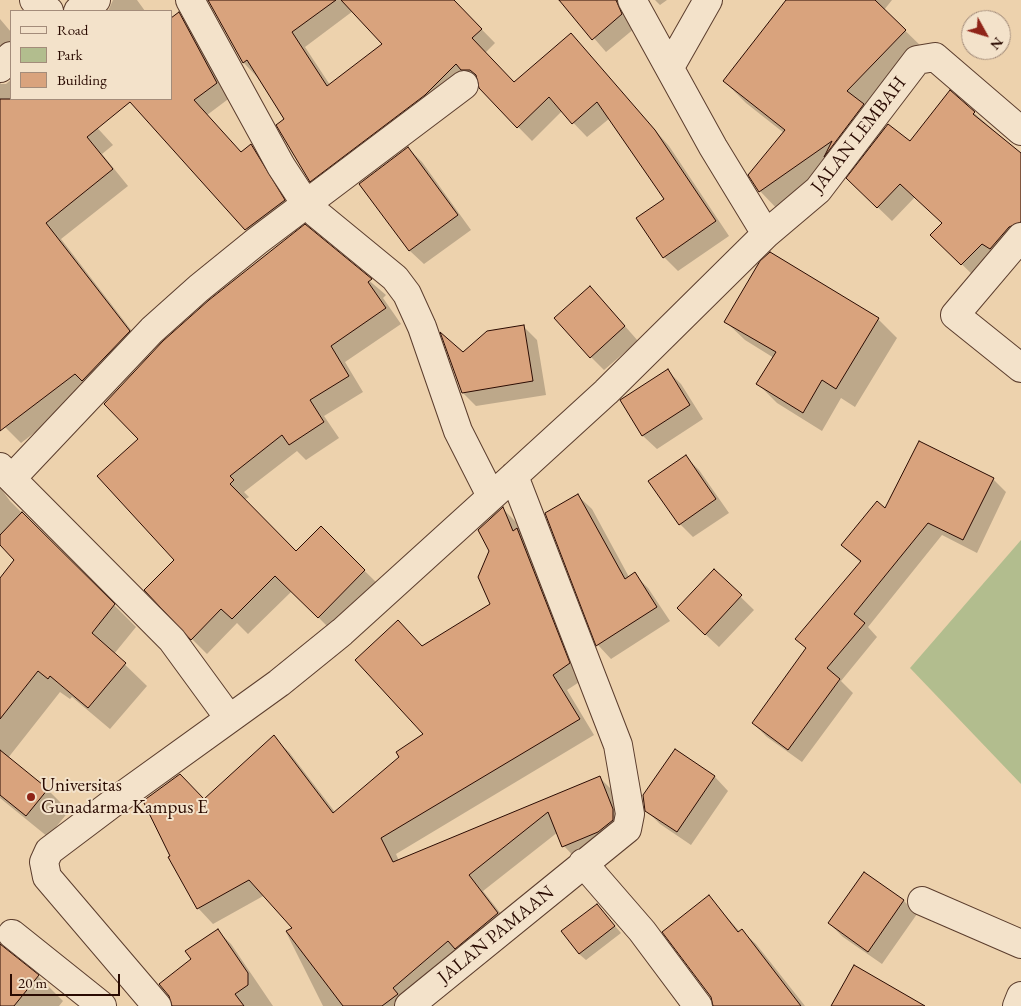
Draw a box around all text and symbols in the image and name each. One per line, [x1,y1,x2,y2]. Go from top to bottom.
legend [10,10,172,100]
north arrow [961,10,1011,60]
text: Road [57,20,88,39]
text: N [986,34,1007,54]
text: Park [57,45,83,64]
text: Building [57,70,107,89]
street label: JALAN LEMBAH [807,72,911,198]
place label: Universitas Gunadarma Kampus E [41,775,208,819]
marker: Universitas Gunadarma Kampus E [25,791,37,803]
street label: JALAN PAMAAN [433,881,559,989]
scale bar [12,964,122,996]
text: 20 m [18,973,47,992]

